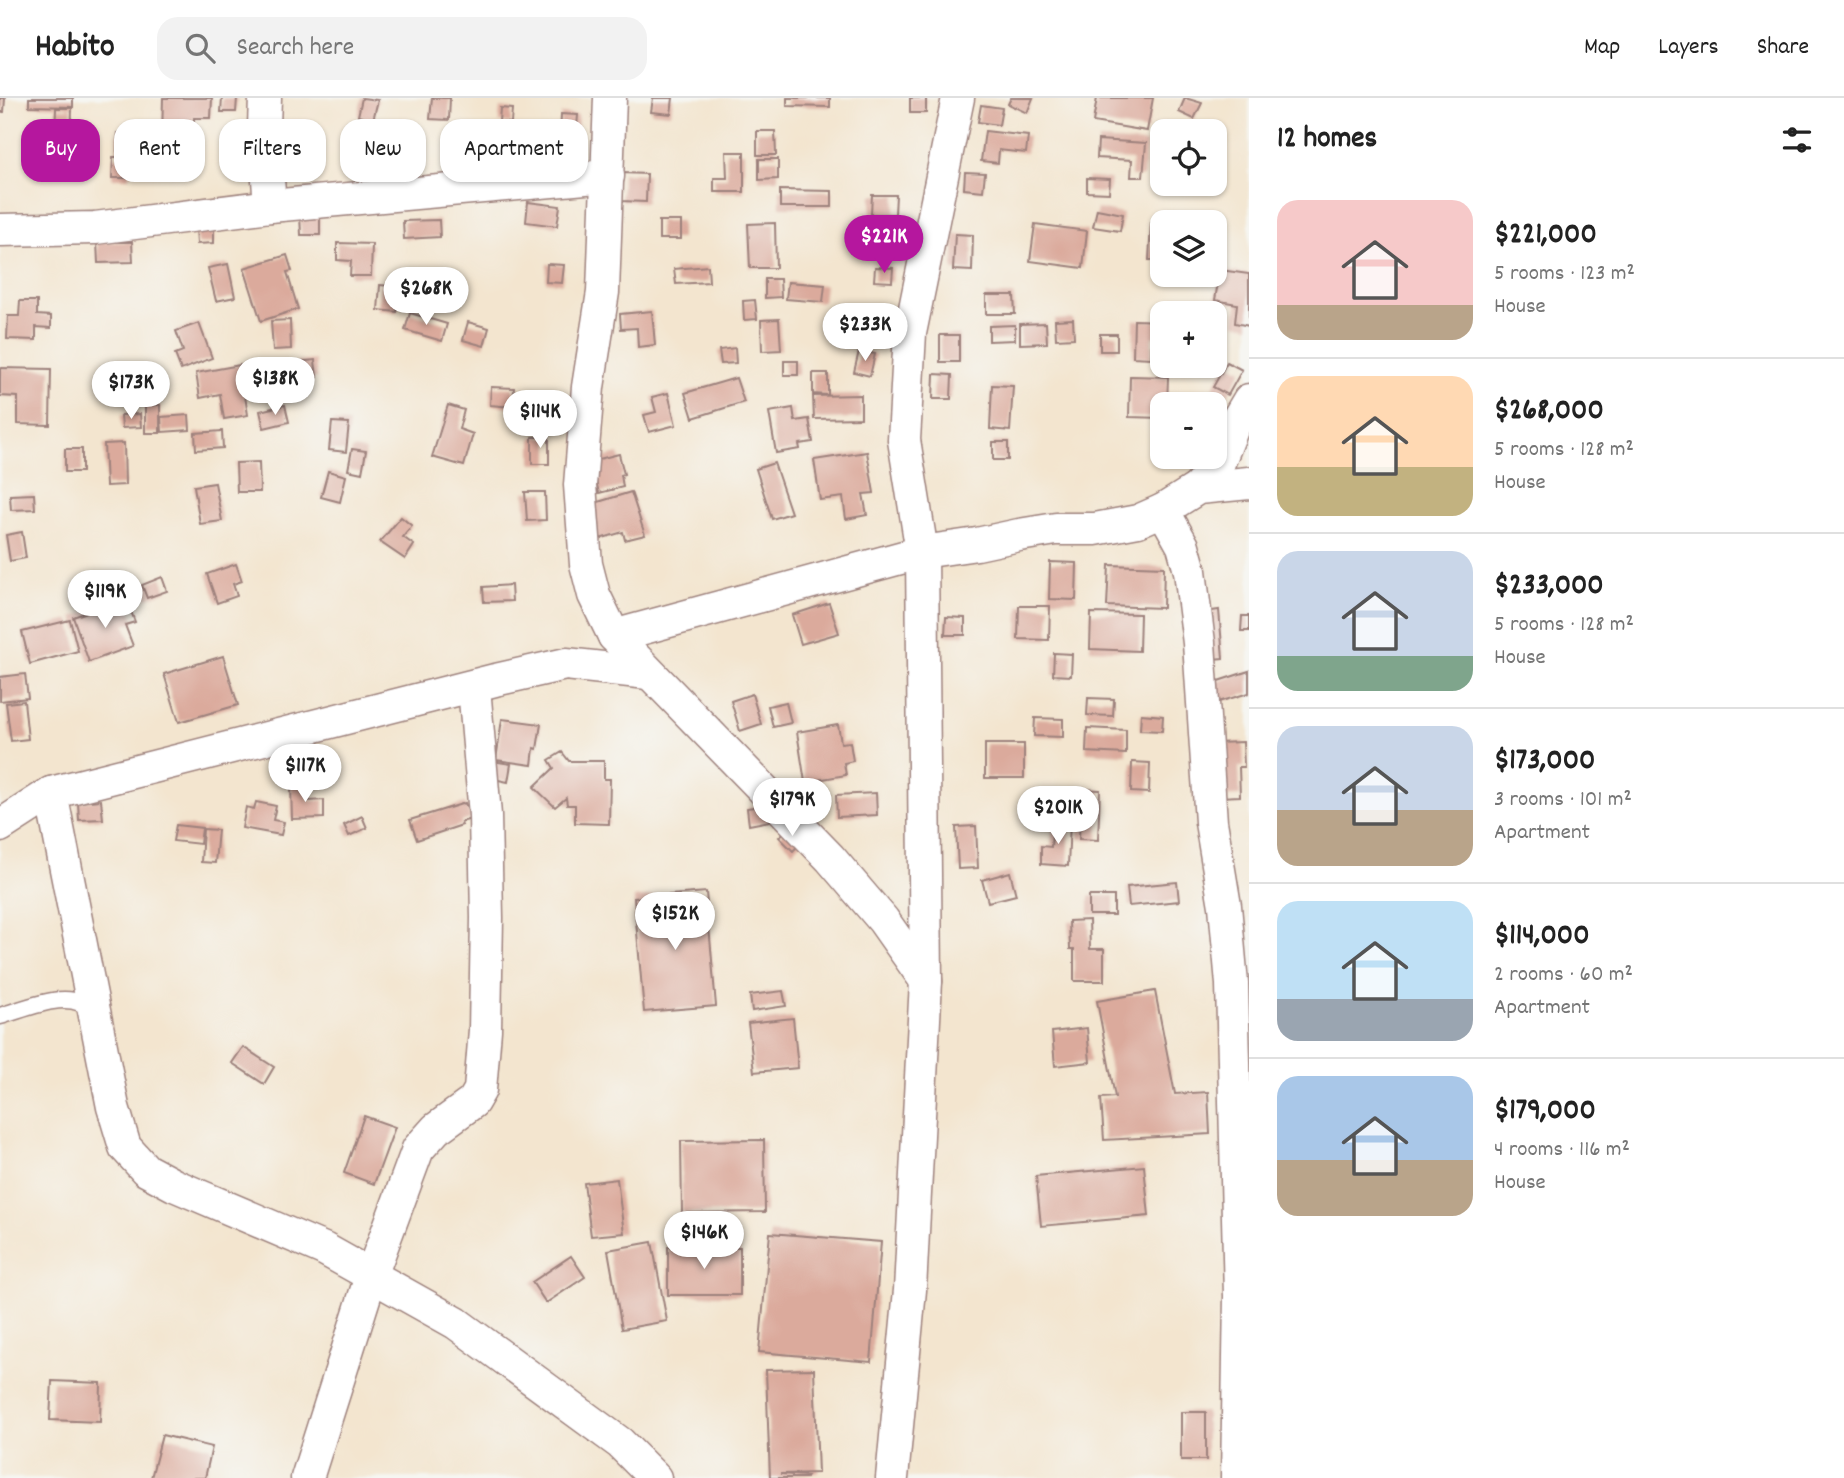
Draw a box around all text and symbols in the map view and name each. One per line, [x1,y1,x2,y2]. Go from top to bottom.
search box [157,17,647,80]
text: Habito [35,25,115,72]
icon: search [181,29,219,67]
text: Search here [237,30,354,67]
text: Map [1584,31,1620,65]
text: Layers [1658,31,1719,65]
text: Share [1757,31,1809,65]
chip: Buy [21,119,100,182]
chip: Rent [114,119,205,182]
chip: Filters [219,119,326,182]
chip: New [340,119,426,182]
chip: Apartment [440,119,588,182]
map controls [1150,119,1227,469]
button: locate [1150,119,1227,196]
text: 12 homes [1277,119,1377,162]
icon: filters [1778,121,1816,159]
button: layers [1150,210,1227,287]
text: $221,000 [1494,215,1597,258]
pin: $221K [835,216,933,275]
text: $221K [860,221,908,254]
icon: home [1333,228,1417,312]
text: 5 rooms · 123 m² [1494,258,1635,291]
pin: $268K [377,268,475,327]
text: $268K [400,273,452,306]
text: House [1494,291,1546,324]
button: + [1150,301,1227,378]
pin: $233K [816,303,914,363]
text: $233K [839,309,891,342]
pin: $138K [226,358,324,417]
pin: $173K [82,362,180,421]
text: $138K [252,363,298,396]
text: $173K [108,367,154,400]
pin: $114K [491,390,589,450]
text: $268,000 [1494,391,1604,434]
button: − [1150,392,1227,469]
text: $114K [519,396,561,429]
icon: home [1333,404,1417,488]
text: 5 rooms · 128 m² [1494,434,1634,467]
text: House [1494,467,1546,500]
text: $233,000 [1494,566,1604,609]
pin: $119K [56,570,154,630]
text: $119K [84,576,126,609]
icon: home [1333,579,1417,663]
text: 5 rooms · 128 m² [1494,609,1634,642]
text: House [1494,642,1546,675]
text: $173,000 [1494,741,1595,784]
pin: $117K [256,744,354,804]
text: $117K [284,750,326,783]
icon: home [1333,754,1417,838]
pin: $179K [743,778,841,838]
text: $179K [769,784,815,817]
text: 3 rooms · 101 m² [1494,784,1632,817]
pin: $201K [1009,786,1107,846]
text: $201K [1033,792,1083,825]
text: Apartment [1494,817,1590,850]
pin: $152K [626,892,724,952]
text: $152K [651,898,699,931]
text: $114,000 [1494,916,1590,959]
icon: home [1333,929,1417,1013]
text: 2 rooms · 60 m² [1494,959,1633,992]
text: Apartment [1494,992,1590,1025]
text: $179,000 [1494,1091,1596,1134]
icon: home [1333,1104,1417,1188]
text: 4 rooms · 116 m² [1494,1134,1630,1167]
text: House [1494,1167,1546,1200]
pin: $146K [655,1212,753,1271]
text: $146K [680,1217,728,1250]

